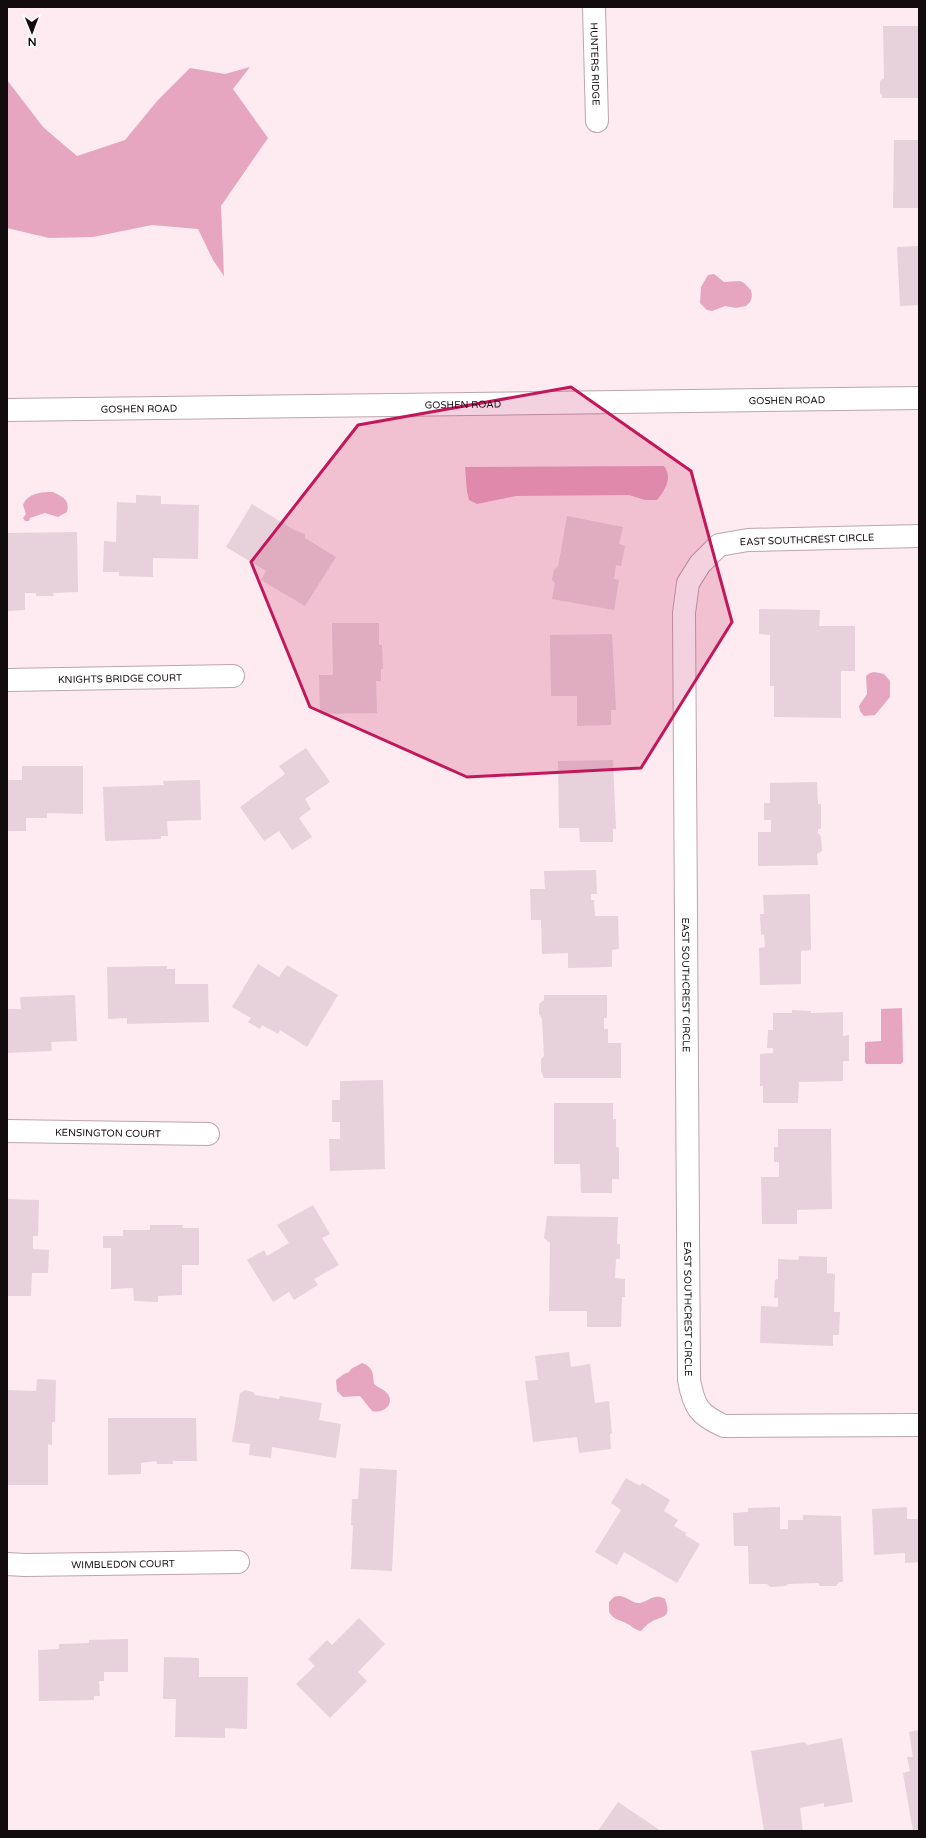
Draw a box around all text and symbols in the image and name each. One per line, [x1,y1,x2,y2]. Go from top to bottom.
north arrow [12,12,52,52]
street label: HUNTERS RIDGE [587,22,602,106]
text: N [28,35,37,48]
street label: GOSHEN ROAD [749,394,825,407]
street label: GOSHEN ROAD [425,398,501,412]
street label: GOSHEN ROAD [101,403,177,416]
street label: EAST SOUTHCREST CIRCLE [739,532,875,548]
street label: KNIGHTS BRIDGE COURT [58,672,182,686]
street label: EAST SOUTHCREST CIRCLE [679,917,692,1052]
street label: KENSINGTON COURT [55,1127,161,1140]
street label: EAST SOUTHCREST CIRCLE [681,1241,694,1376]
street label: WIMBLEDON COURT [71,1558,175,1571]

